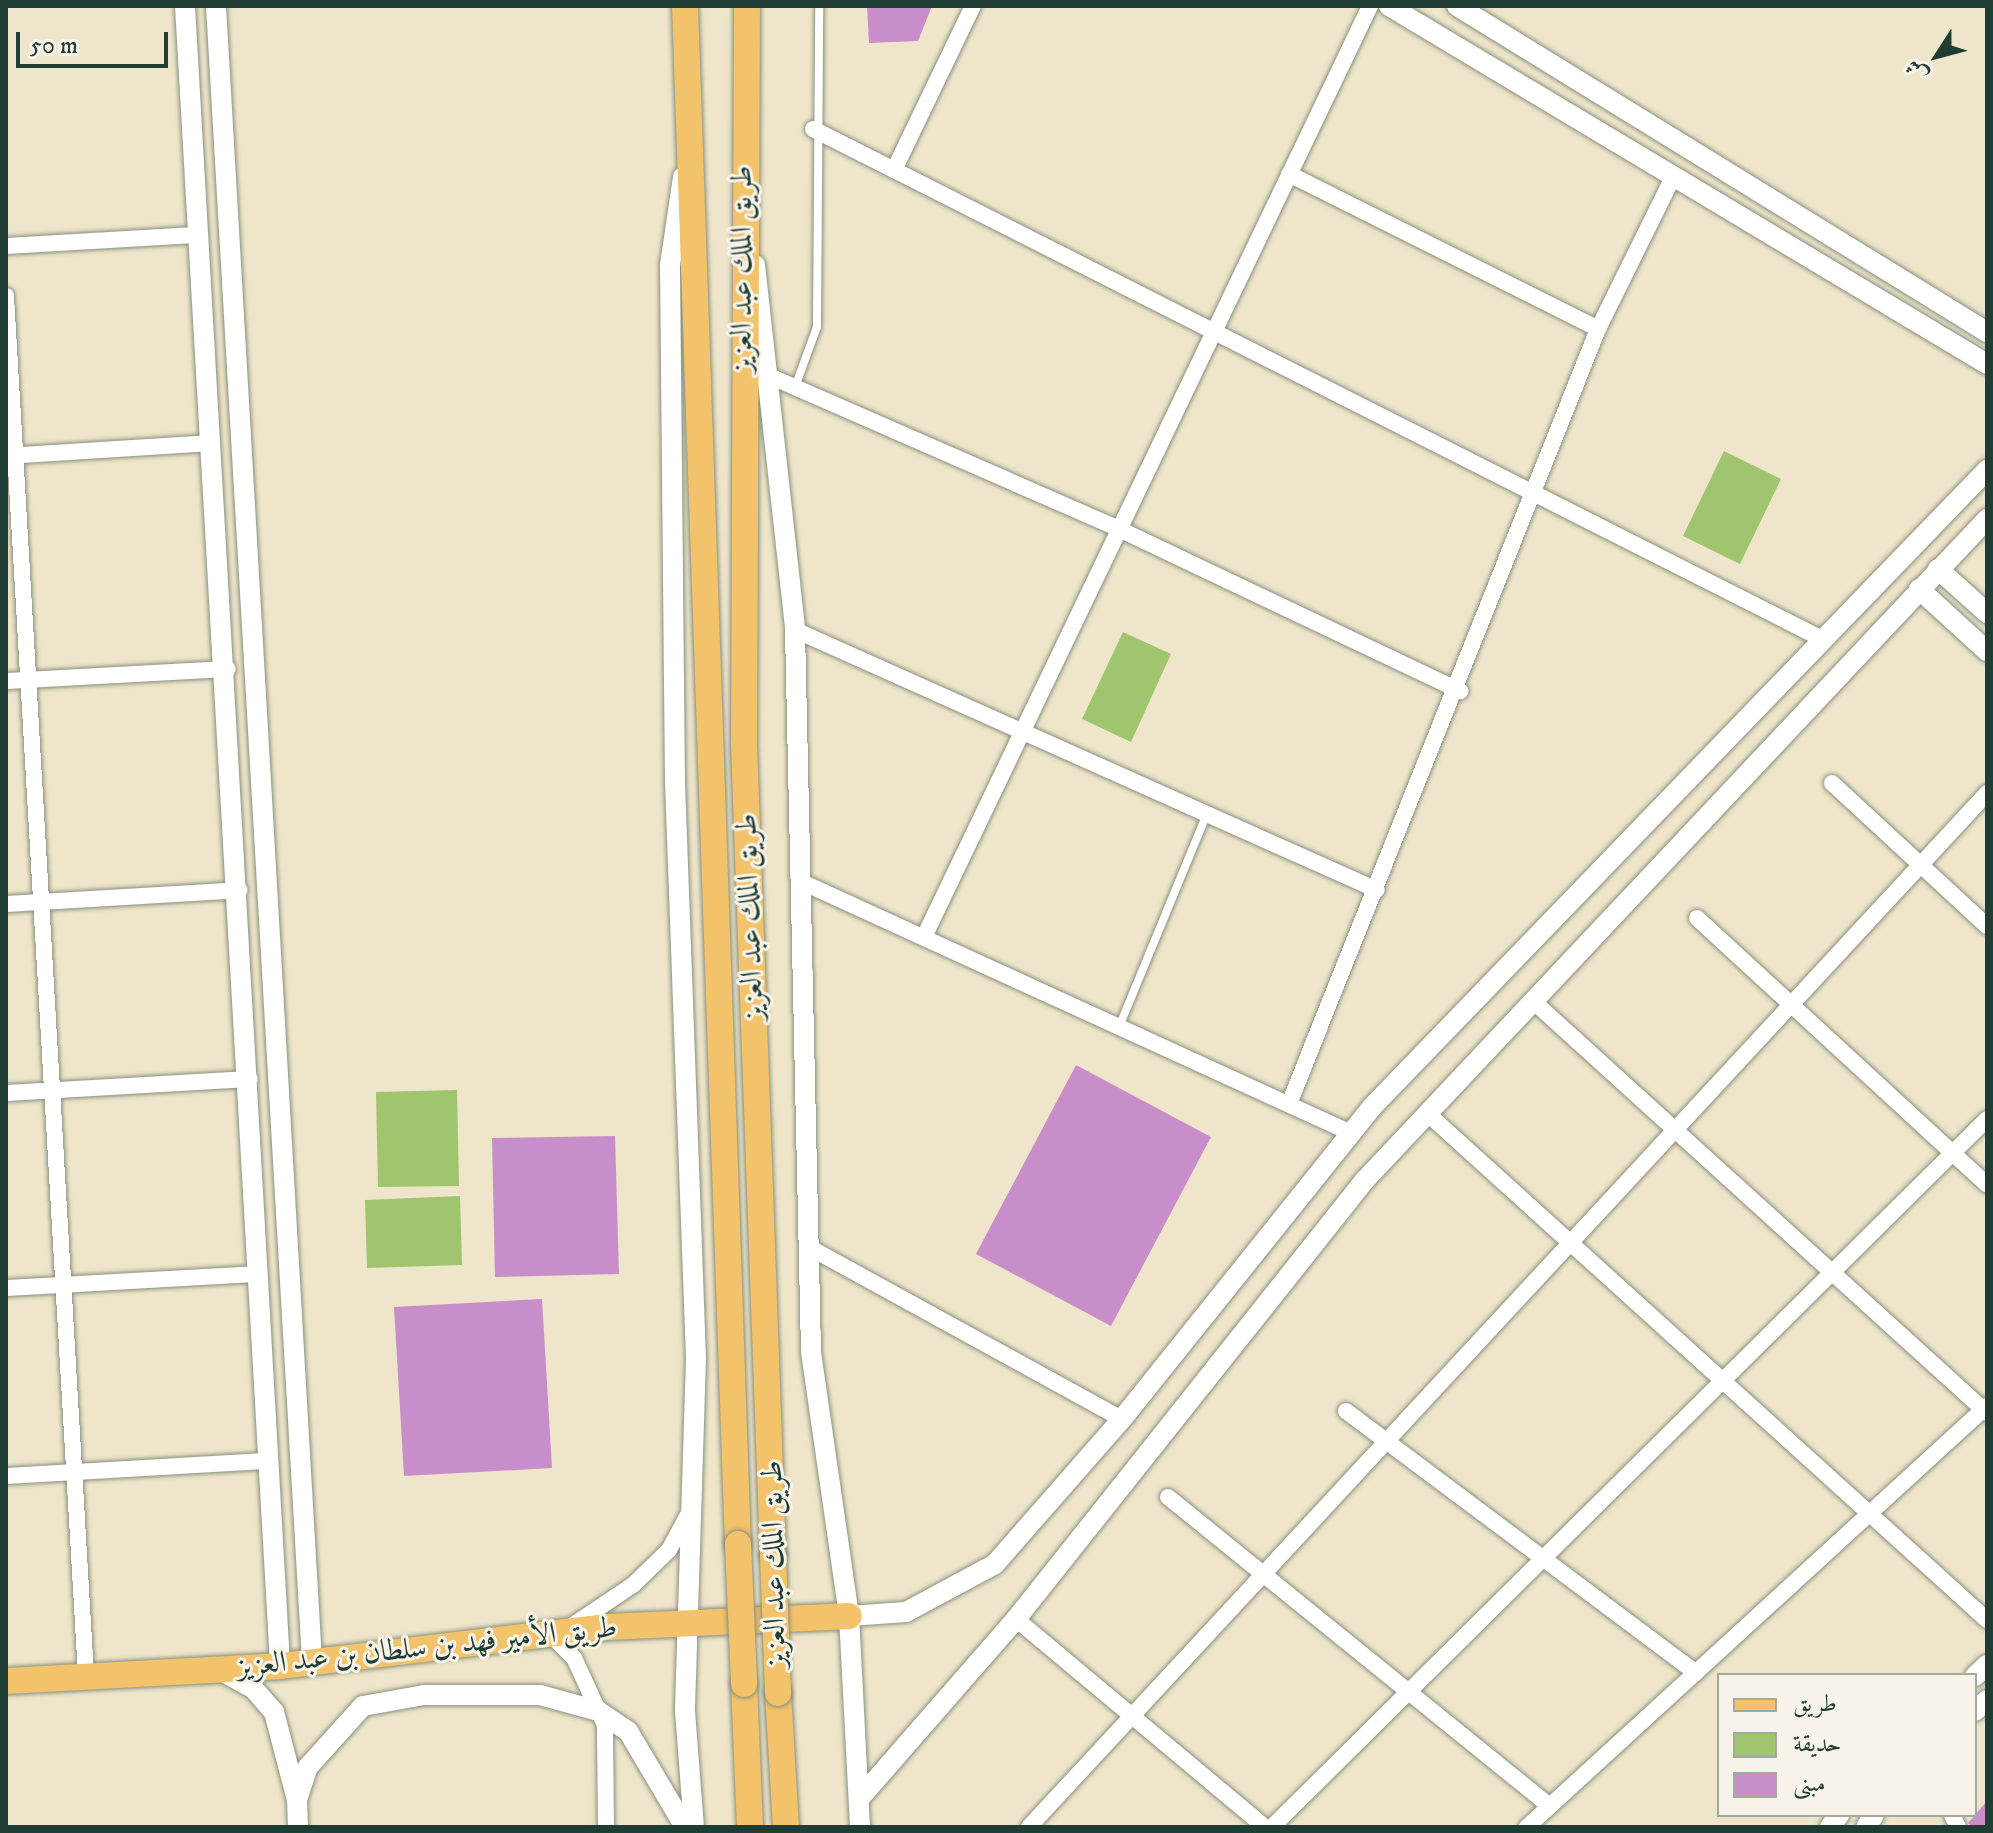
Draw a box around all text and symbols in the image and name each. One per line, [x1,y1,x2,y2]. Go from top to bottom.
scale bar [20,16,172,66]
north arrow [1897,16,1977,96]
text: 50 m [30,31,78,61]
text: ش [1900,54,1935,87]
street label: طريق الملك عبد العزيز [725,165,761,373]
street label: طريق الملك عبد العزيز [729,813,773,1021]
street label: طريق الملك عبد العزيز [755,1460,795,1668]
street label: طريق الأمير فهد بن سلطان بن عبد العزيز [235,1610,619,1686]
legend [1717,1673,1977,1817]
text: طريق [1793,1689,1837,1719]
text: حديقة [1793,1729,1842,1759]
text: مبنى [1793,1769,1826,1799]

